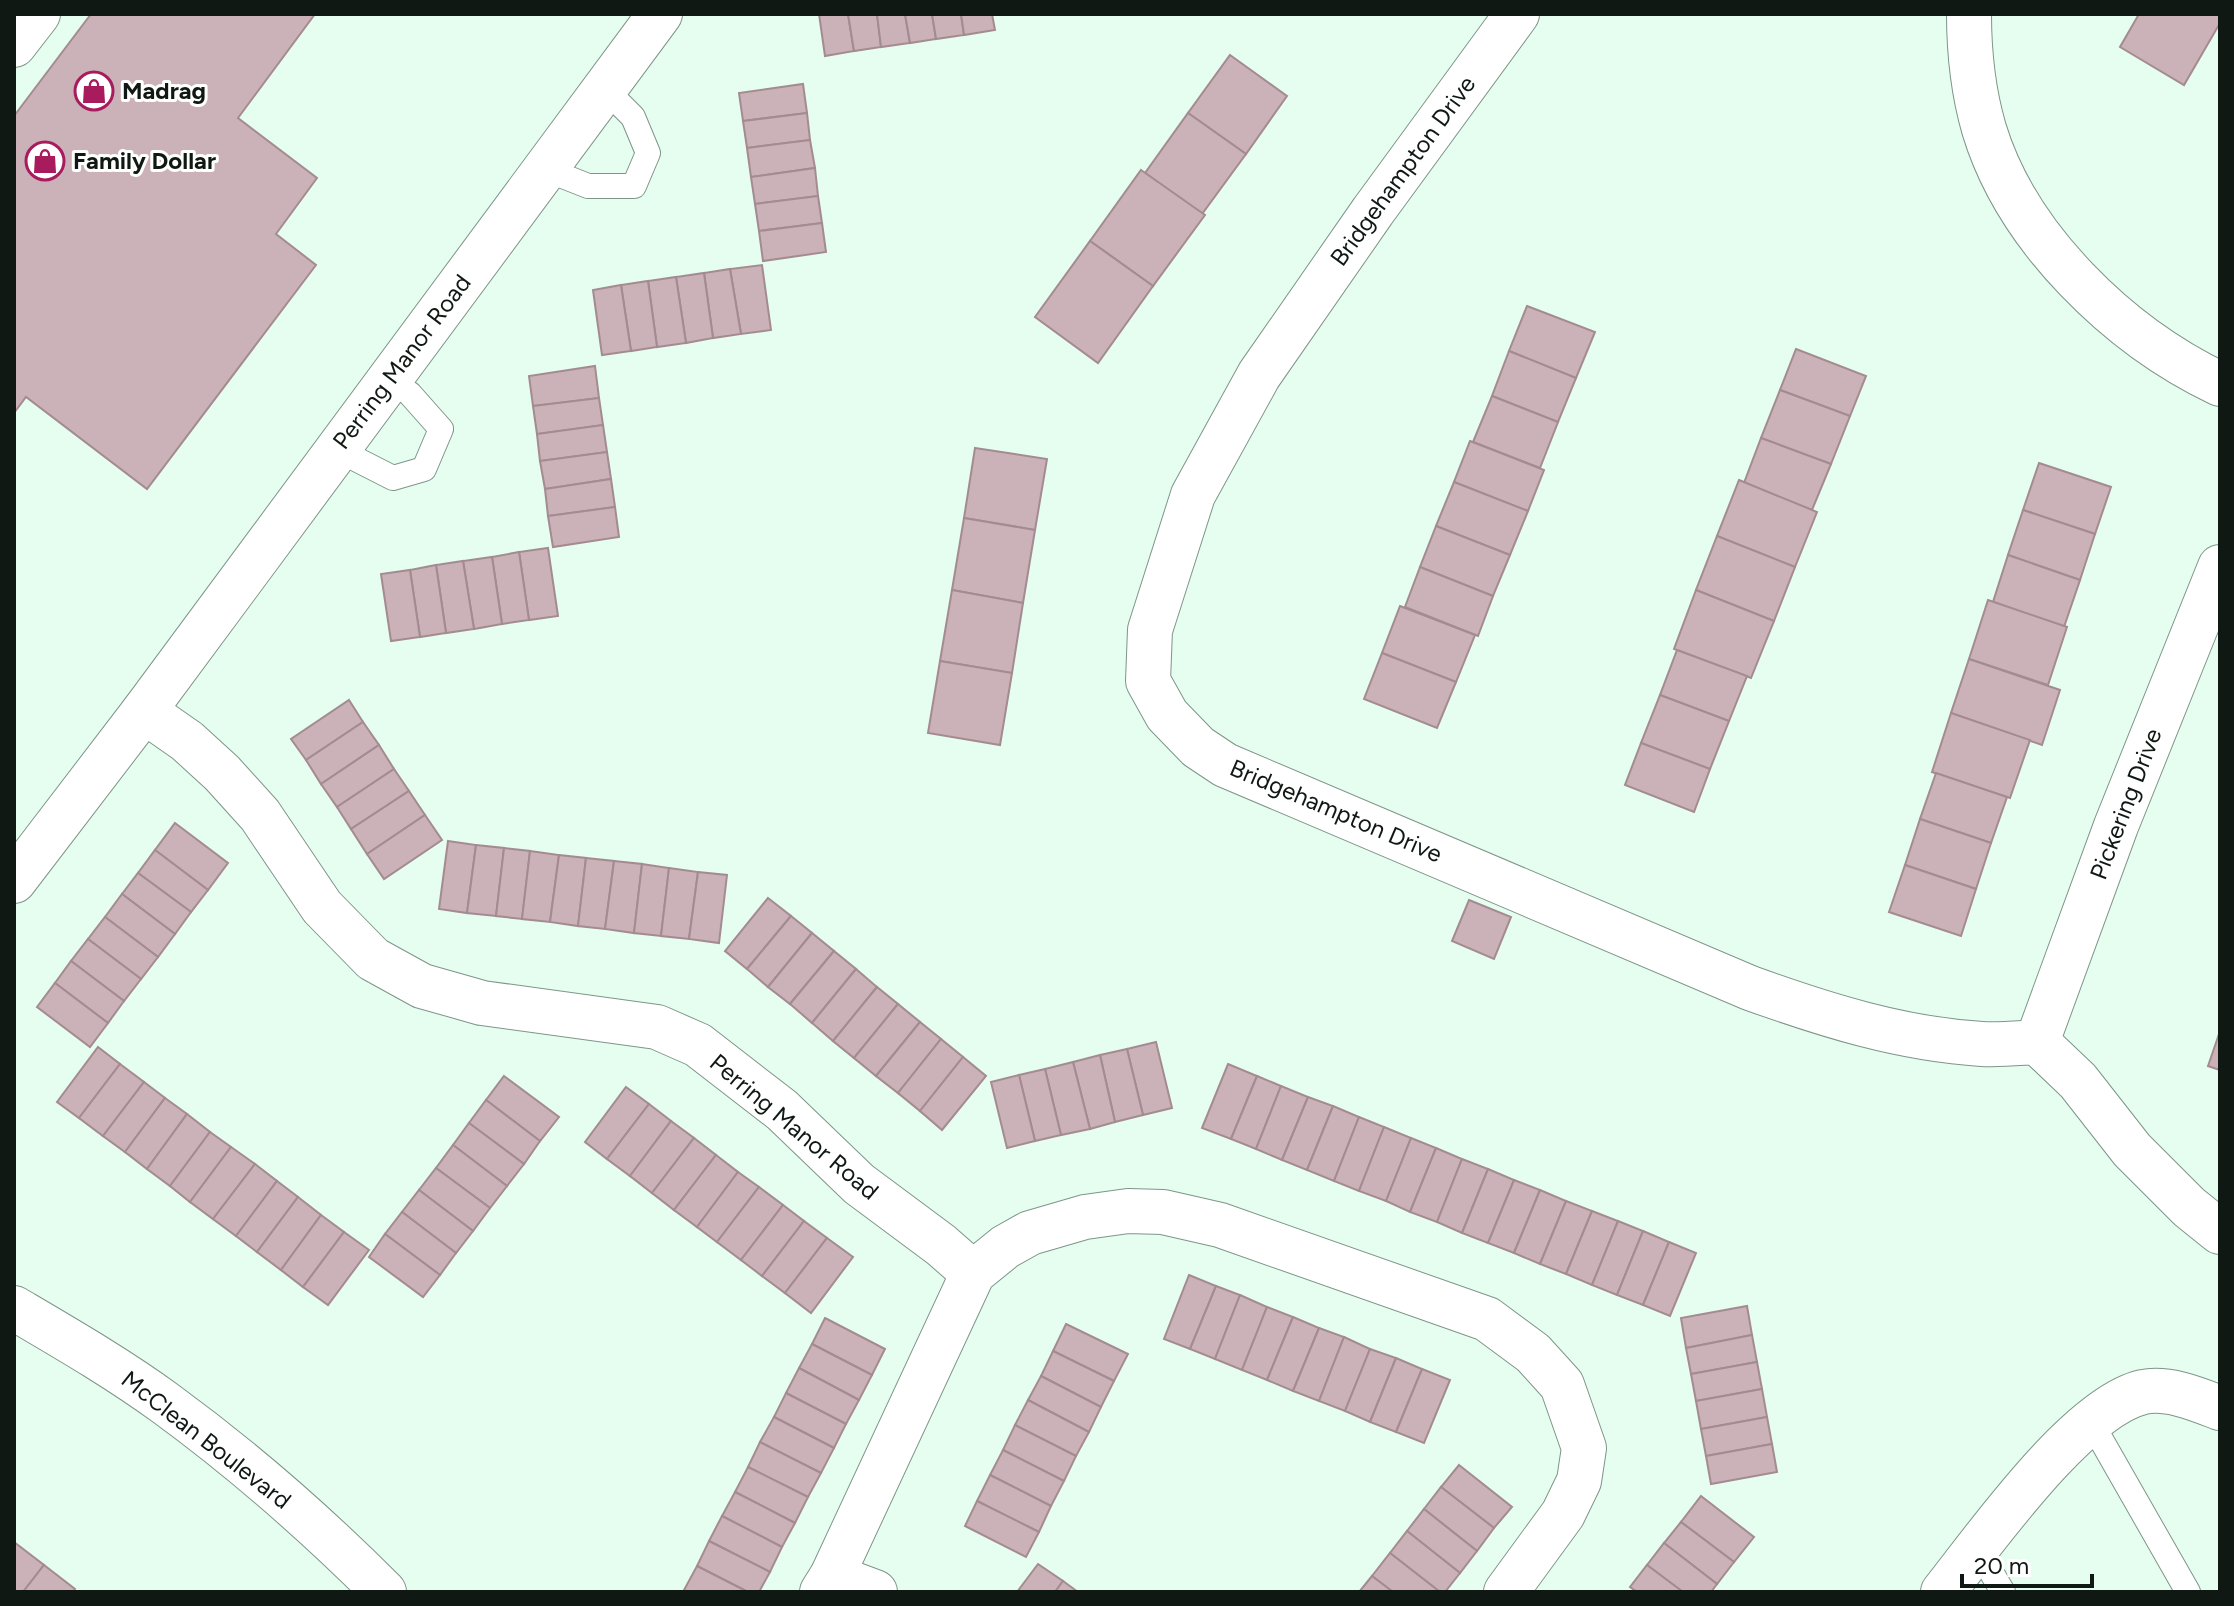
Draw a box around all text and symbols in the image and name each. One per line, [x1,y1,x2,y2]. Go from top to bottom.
shop icon: Madrag [73,70,115,112]
street label: Bridgehampton Drive [1324,70,1481,271]
place label: Madrag [122,76,206,105]
shop icon: Family Dollar [24,140,66,182]
place label: Family Dollar [73,146,216,175]
street label: Perring Manor Road [326,269,477,455]
street label: Pickering Drive [2083,724,2168,883]
street label: Bridgehampton Drive [1226,753,1447,868]
street label: Perring Manor Road [704,1048,885,1206]
street label: McClean Boulevard [116,1364,297,1515]
scale bar [1962,1538,2092,1588]
text: 20 m [1974,1551,2029,1580]

